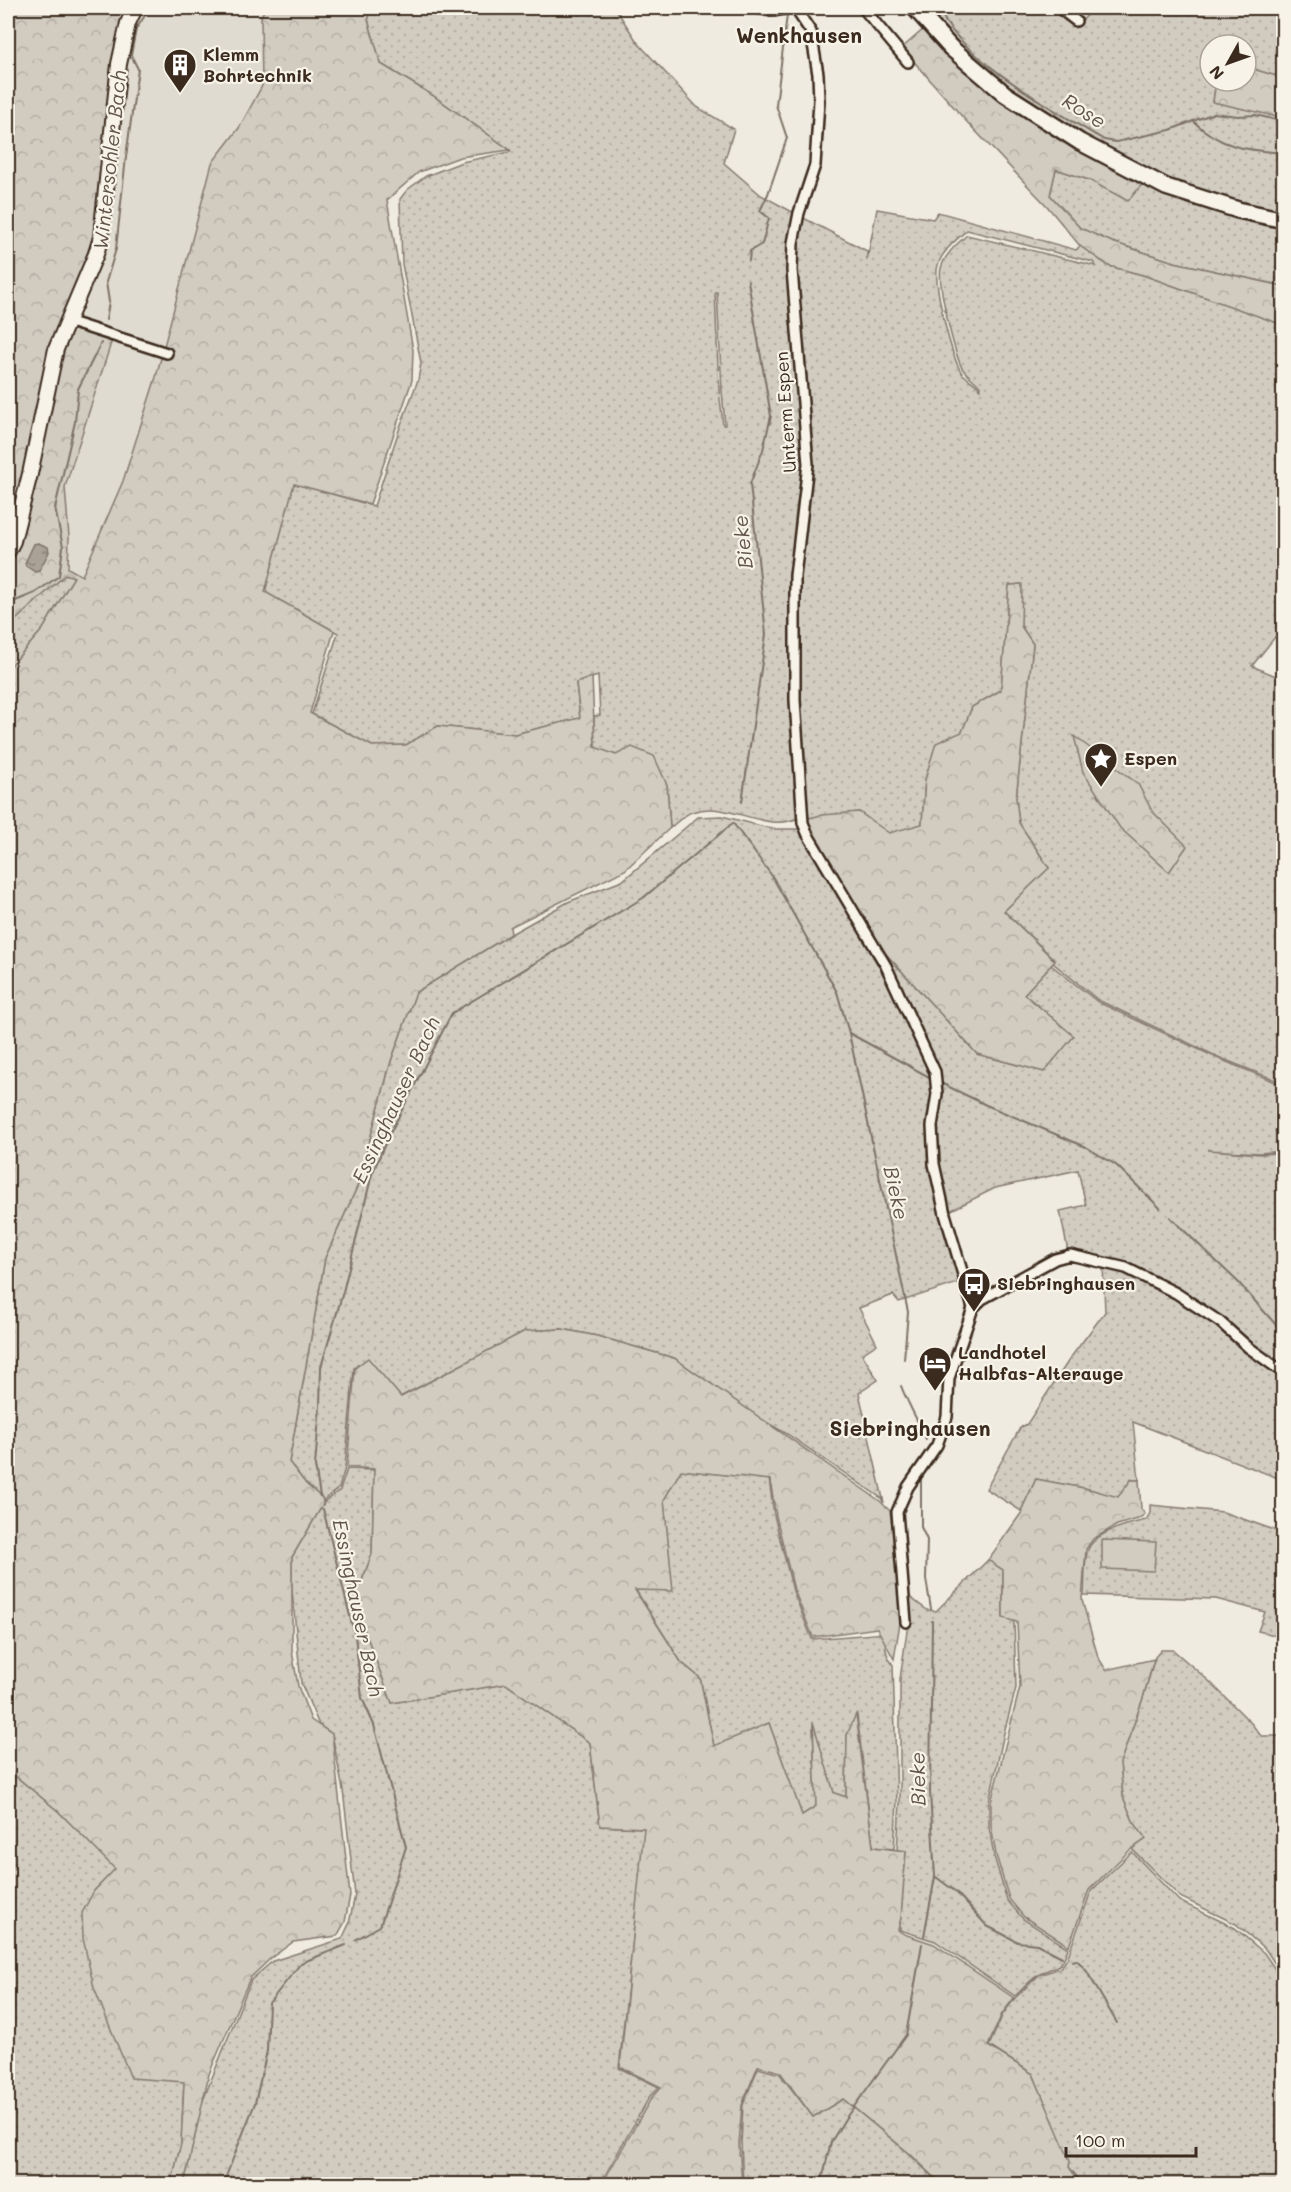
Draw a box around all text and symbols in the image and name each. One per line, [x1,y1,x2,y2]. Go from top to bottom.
district label: Wenkhausen [736,21,862,48]
north arrow [1198,33,1258,93]
place label: Klemm Bohrtechnik [203,42,312,87]
building icon: Klemm Bohrtechnik [162,47,198,94]
text: N [1204,62,1228,84]
water label: Wintersohler Bach [87,69,131,251]
water label: Rose [1058,87,1111,134]
street label: Unterm Espen [769,351,801,473]
water label: Bieke [726,514,758,570]
place icon: Espen [1083,741,1119,788]
place label: Espen [1124,746,1177,770]
water label: Essinghauser Bach [345,1012,445,1187]
water label: Bieke [879,1164,915,1222]
bus stop icon: Siebringhausen [956,1266,992,1313]
place label: Siebringhausen [997,1271,1135,1295]
place label: Landhotel Halbfas-Alterauge [958,1340,1124,1385]
hotel icon: Landhotel Halbfas-Alterauge [917,1345,953,1392]
district label: Siebringhausen [829,1414,991,1441]
water label: Essinghauser Bach [327,1517,390,1699]
water label: Bieke [904,1752,930,1806]
scale bar [1066,2120,1196,2158]
text: 100 m [1075,2128,1125,2152]

